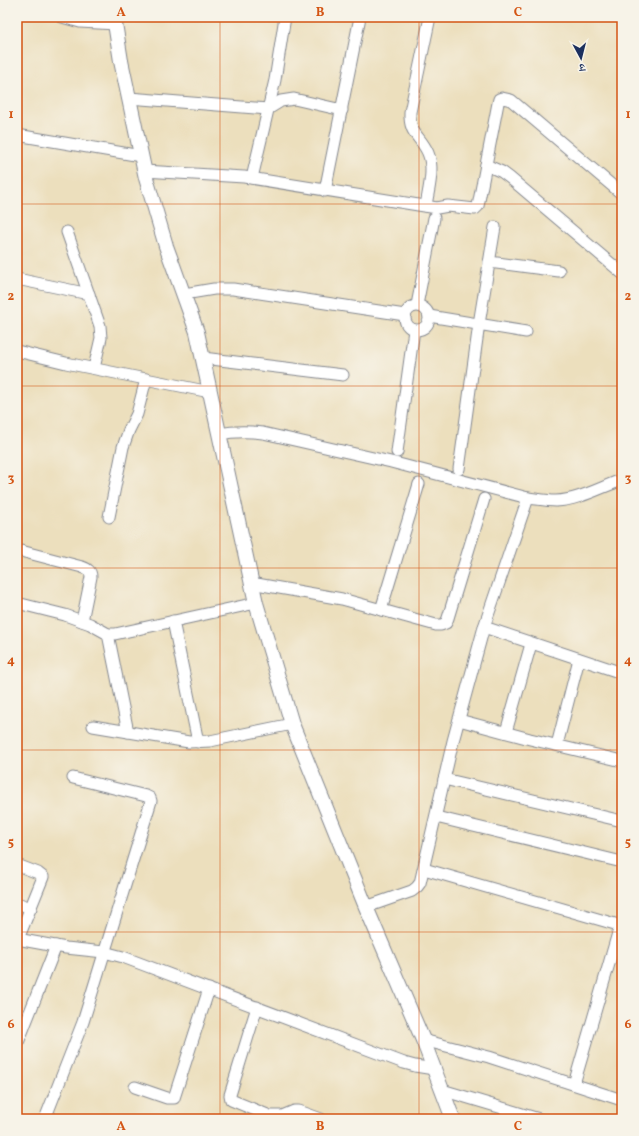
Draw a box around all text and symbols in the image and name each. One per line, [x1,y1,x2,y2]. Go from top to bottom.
text: A [116,4,126,22]
text: B [316,4,325,22]
text: C [514,4,522,22]
north arrow [561,38,601,78]
text: उ [577,59,587,74]
text: 1 [8,106,14,124]
text: 1 [625,106,631,124]
text: 2 [8,288,15,306]
text: 2 [625,288,632,306]
text: 3 [8,470,15,488]
text: 3 [625,470,632,488]
text: 4 [7,652,15,670]
text: 4 [624,652,632,670]
text: 5 [8,834,14,852]
text: 5 [625,834,631,852]
text: 6 [7,1016,15,1034]
text: 6 [624,1016,632,1034]
text: A [116,1118,126,1136]
text: B [316,1118,325,1136]
text: C [514,1118,522,1136]

